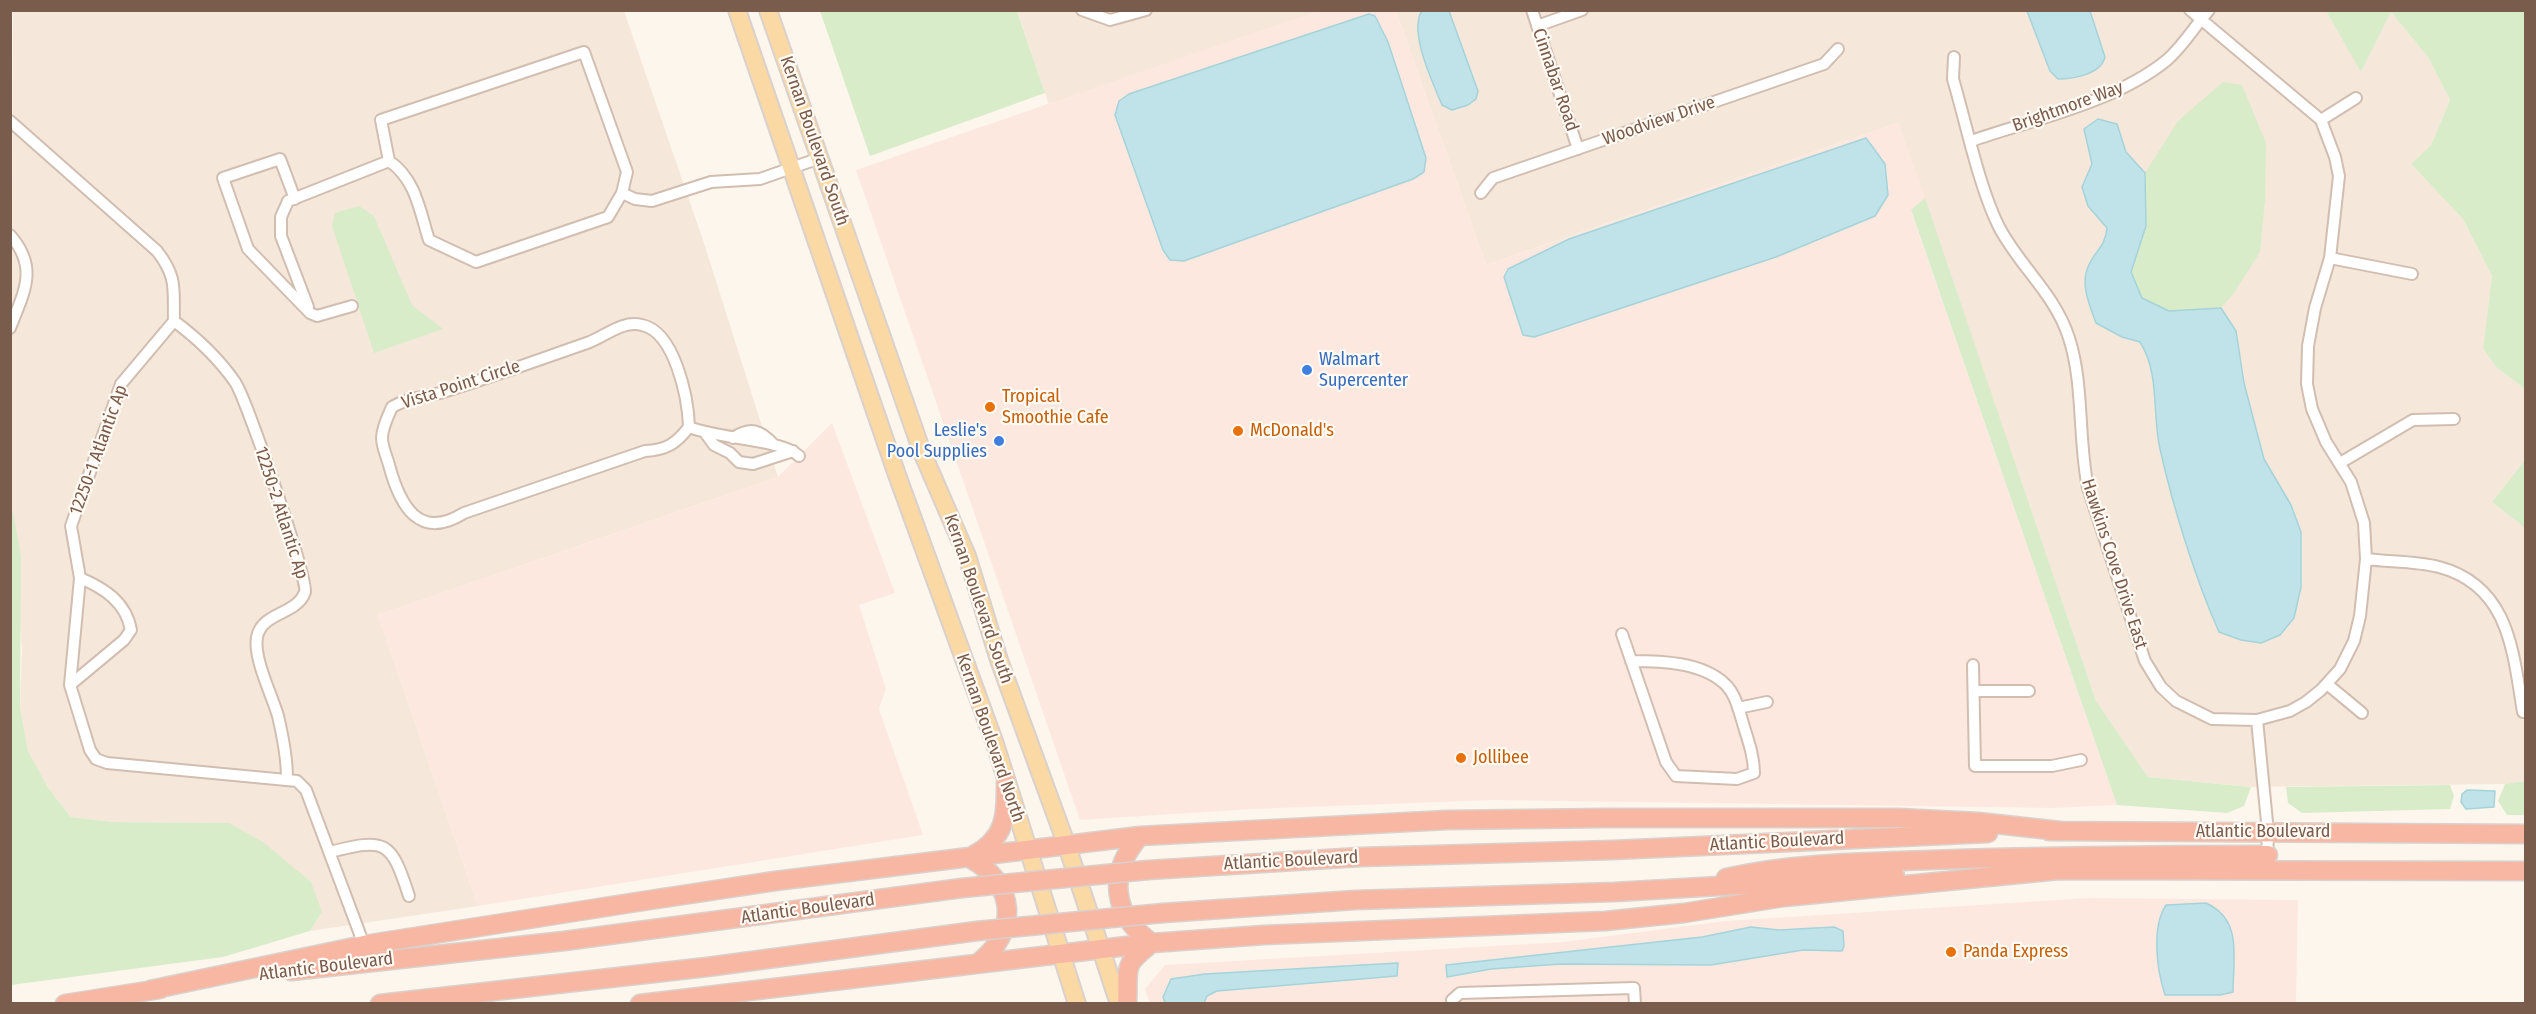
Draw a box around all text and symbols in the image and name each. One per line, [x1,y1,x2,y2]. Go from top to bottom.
street label: Cinnabar Road [1527,26,1583,134]
street label: Kernan Boulevard South [775,53,853,229]
street label: Brightmore Way [2010,77,2126,137]
street label: Woodview Drive [1600,92,1718,150]
place label: Walmart Supercenter [1319,349,1408,392]
street label: Vista Point Circle [399,356,523,414]
marker: Walmart Supercenter [1300,363,1314,377]
street label: 12250-1 Atlantic Ap [65,382,133,518]
place label: Tropical Smoothie Cafe [1002,386,1109,428]
marker: Tropical Smoothie Cafe [983,400,997,414]
place label: Leslie's Pool Supplies [887,420,987,462]
place label: McDonald's [1250,420,1334,442]
marker: McDonald's [1231,424,1245,438]
marker: Leslie's Pool Supplies [992,434,1006,448]
street label: 12250-2 Atlantic Ap [249,444,313,582]
street label: Hawkins Cove Drive East [2076,476,2152,652]
street label: Kernan Boulevard South [939,511,1017,687]
street label: Kernan Boulevard North [951,651,1029,825]
place label: Jollibee [1473,747,1529,769]
marker: Jollibee [1454,751,1468,765]
street label: Atlantic Boulevard [2196,821,2330,843]
street label: Atlantic Boulevard [1709,828,1845,856]
street label: Atlantic Boulevard [1223,847,1359,875]
street label: Atlantic Boulevard [740,889,876,929]
place label: Panda Express [1963,941,2068,963]
marker: Panda Express [1944,945,1958,959]
street label: Atlantic Boulevard [258,948,394,986]

